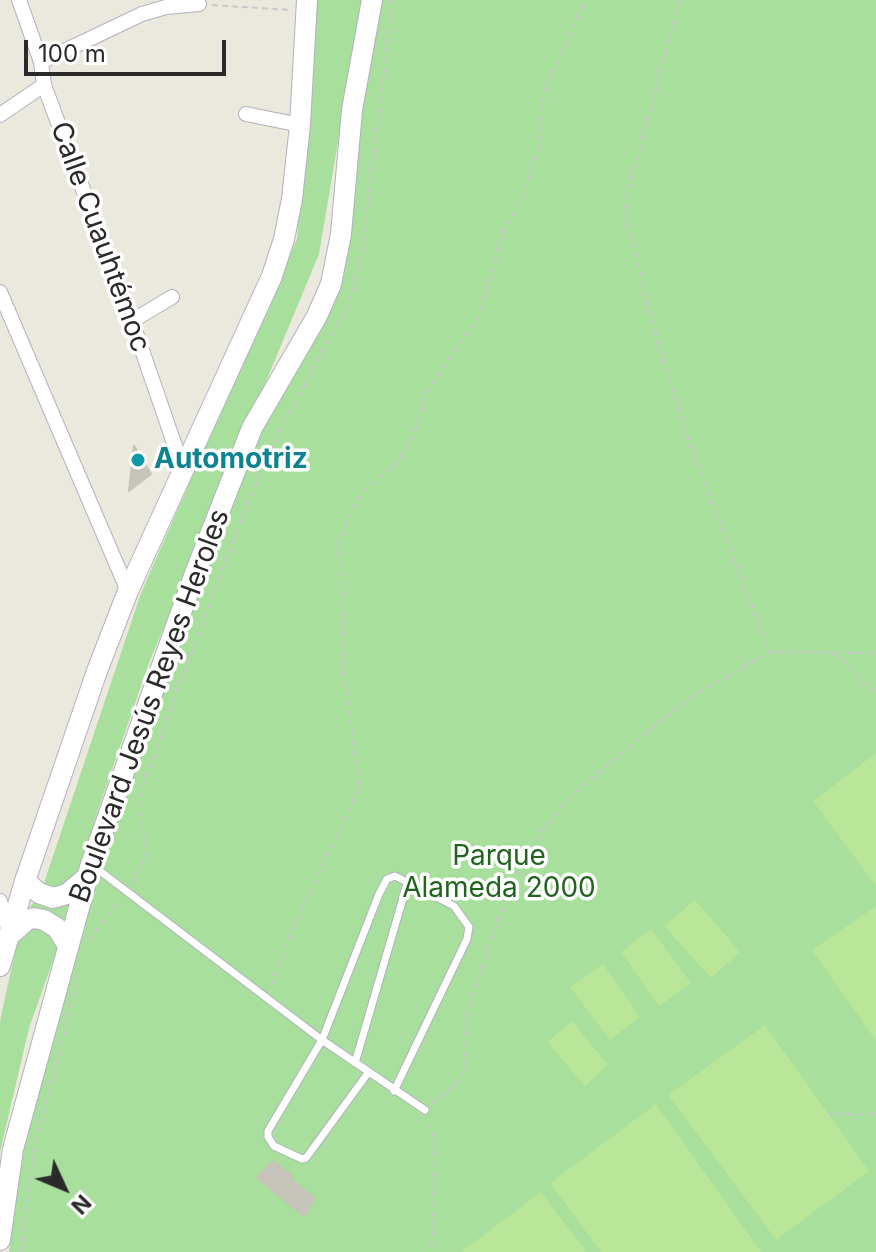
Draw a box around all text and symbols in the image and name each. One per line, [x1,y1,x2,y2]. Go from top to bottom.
scale bar [28,24,230,74]
text: 100 m [38,39,106,68]
street label: Calle Cuauhtémoc [43,117,157,357]
place label: Automotriz [154,443,308,477]
marker: Automotriz [129,451,147,469]
street label: Boulevard Jesús Reyes Heroles [63,505,237,907]
park label: Parque Alameda 2000 [402,840,596,906]
north arrow [24,1148,104,1228]
text: N [66,1190,96,1220]

